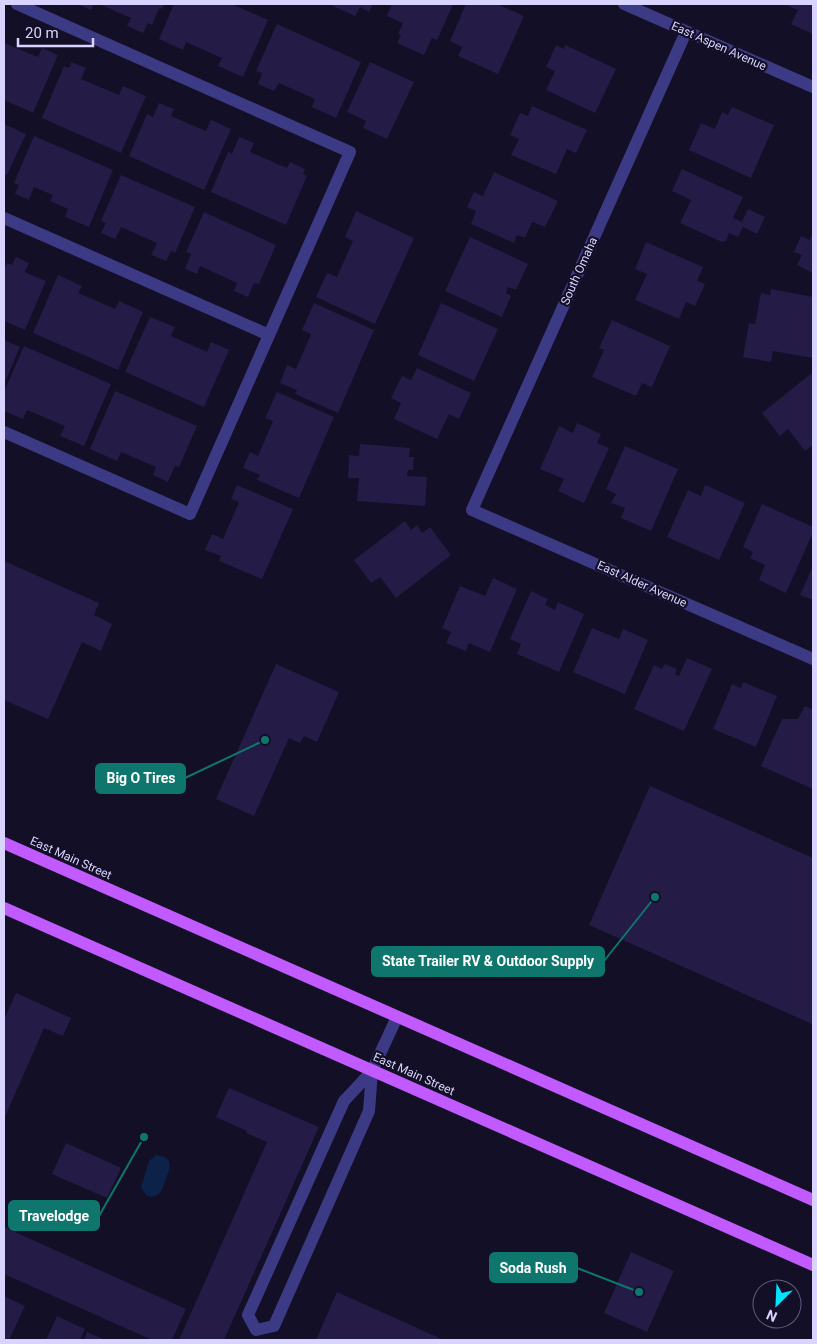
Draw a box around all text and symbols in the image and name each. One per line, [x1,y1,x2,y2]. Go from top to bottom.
scale bar [18,15,92,47]
street label: East Aspen Avenue [669,19,769,73]
text: 20 m [25,24,59,42]
street label: South Omaha [558,235,600,307]
street label: East Alder Avenue [595,558,689,610]
callout: Big O Tires [96,764,185,793]
text: Big O Tires [106,770,176,786]
street label: East Main Street [28,834,114,882]
callout: State Trailer RV & Outdoor Supply [372,947,604,976]
text: State Trailer RV & Outdoor Supply [382,953,595,969]
street label: East Main Street [371,1050,457,1098]
callout: Travelodge [9,1201,99,1230]
text: Travelodge [19,1208,89,1224]
callout: Soda Rush [490,1253,577,1282]
text: Soda Rush [499,1260,567,1276]
north arrow [752,1279,802,1329]
text: N [764,1307,779,1325]

